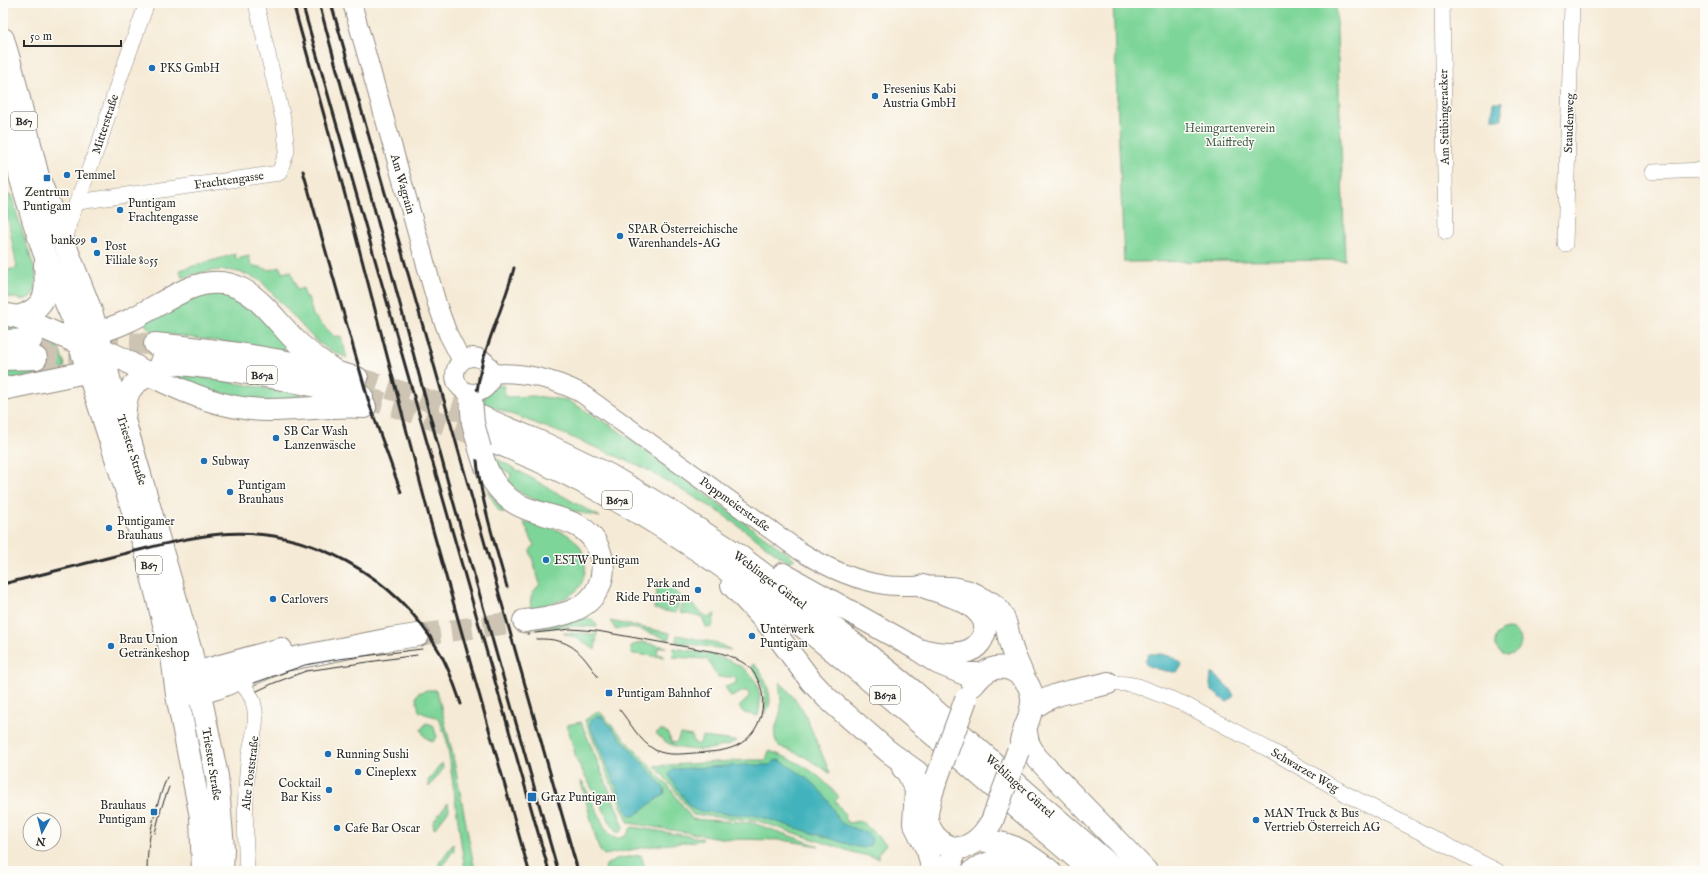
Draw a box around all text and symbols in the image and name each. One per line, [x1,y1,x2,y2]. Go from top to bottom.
scale bar [24,22,121,48]
text: 50 m [30,29,52,44]
place label: PKS GmbH [160,61,220,76]
marker: PKS GmbH [147,63,157,73]
street label: Am Stübingeracker [1436,69,1453,166]
place label: Fresenius Kabi Austria GmbH [882,82,956,111]
marker: Fresenius Kabi Austria GmbH [870,91,880,101]
street label: Mitterstraße [89,92,122,156]
street label: Staudenweg [1561,92,1578,153]
road number: B67 [11,112,37,130]
park label: Heimgartenverein Maiffredy [1185,121,1276,150]
street label: Am Wagrain [387,152,418,216]
place label: Temmel [75,168,116,183]
street label: Frachtengasse [193,168,265,193]
marker: Temmel [62,170,72,180]
marker: Zentrum Puntigam [42,173,52,183]
place label: Zentrum Puntigam [23,185,71,214]
place label: Puntigam Frachtengasse [128,196,199,225]
marker: Puntigam Frachtengasse [115,205,125,215]
place label: SPAR Österreichische Warenhandels-AG [628,221,738,251]
marker: SPAR Österreichische Warenhandels-AG [615,231,625,241]
place label: bank99 [51,233,86,248]
marker: bank99 [89,235,99,245]
place label: Post Filiale 8055 [105,239,159,268]
marker: Post Filiale 8055 [92,248,102,258]
road number: B67a [247,366,277,384]
street label: Triester Straße [113,413,150,488]
place label: SB Car Wash Lanzenwäsche [284,424,356,453]
marker: SB Car Wash Lanzenwäsche [271,433,281,443]
place label: Subway [212,454,250,469]
marker: Subway [199,456,209,466]
street label: Poppmeierstraße [696,474,773,536]
place label: Puntigam Brauhaus [238,478,286,507]
marker: Puntigam Brauhaus [225,487,235,497]
road number: B67a [602,491,632,509]
place label: Puntigamer Brauhaus [117,514,175,543]
marker: Puntigamer Brauhaus [104,523,114,533]
street label: Weblinger Gürtel [730,548,810,613]
place label: ESTW Puntigam [554,553,639,568]
marker: ESTW Puntigam [541,555,551,565]
road number: B67 [136,556,162,574]
place label: Park and Ride Puntigam [615,576,691,605]
marker: Park and Ride Puntigam [693,585,703,595]
place label: Carlovers [281,592,328,607]
marker: Carlovers [268,594,278,604]
place label: Unterwerk Puntigam [760,622,815,651]
marker: Unterwerk Puntigam [747,631,757,641]
place label: Brau Union Getränkeshop [119,632,190,662]
marker: Brau Union Getränkeshop [106,641,116,651]
place label: Puntigam Bahnhof [617,686,713,701]
road number: B67a [870,686,900,704]
marker: Puntigam Bahnhof [604,688,614,698]
street label: Triester Straße [198,727,225,802]
street label: Alte Poststraße [238,735,263,812]
street label: Schwarzer Weg [1268,745,1342,796]
place label: Running Sushi [336,747,409,762]
marker: Running Sushi [323,749,333,759]
street label: Weblinger Gürtel [982,751,1058,822]
place label: Cineplexx [366,765,417,781]
marker: Cineplexx [353,767,363,777]
place label: Cocktail Bar Kiss [279,776,322,805]
marker: Cocktail Bar Kiss [324,785,334,795]
place label: Graz Puntigam [541,790,616,805]
marker: Graz Puntigam [526,791,538,803]
place label: Brauhaus Puntigam [98,798,146,827]
place label: MAN Truck & Bus Vertrieb Österreich AG [1263,806,1381,835]
marker: Brauhaus Puntigam [149,807,159,817]
north arrow [22,812,62,852]
marker: MAN Truck & Bus Vertrieb Österreich AG [1251,815,1261,825]
place label: Cafe Bar Oscar [345,821,421,836]
marker: Cafe Bar Oscar [332,823,342,833]
text: N [35,833,47,849]

